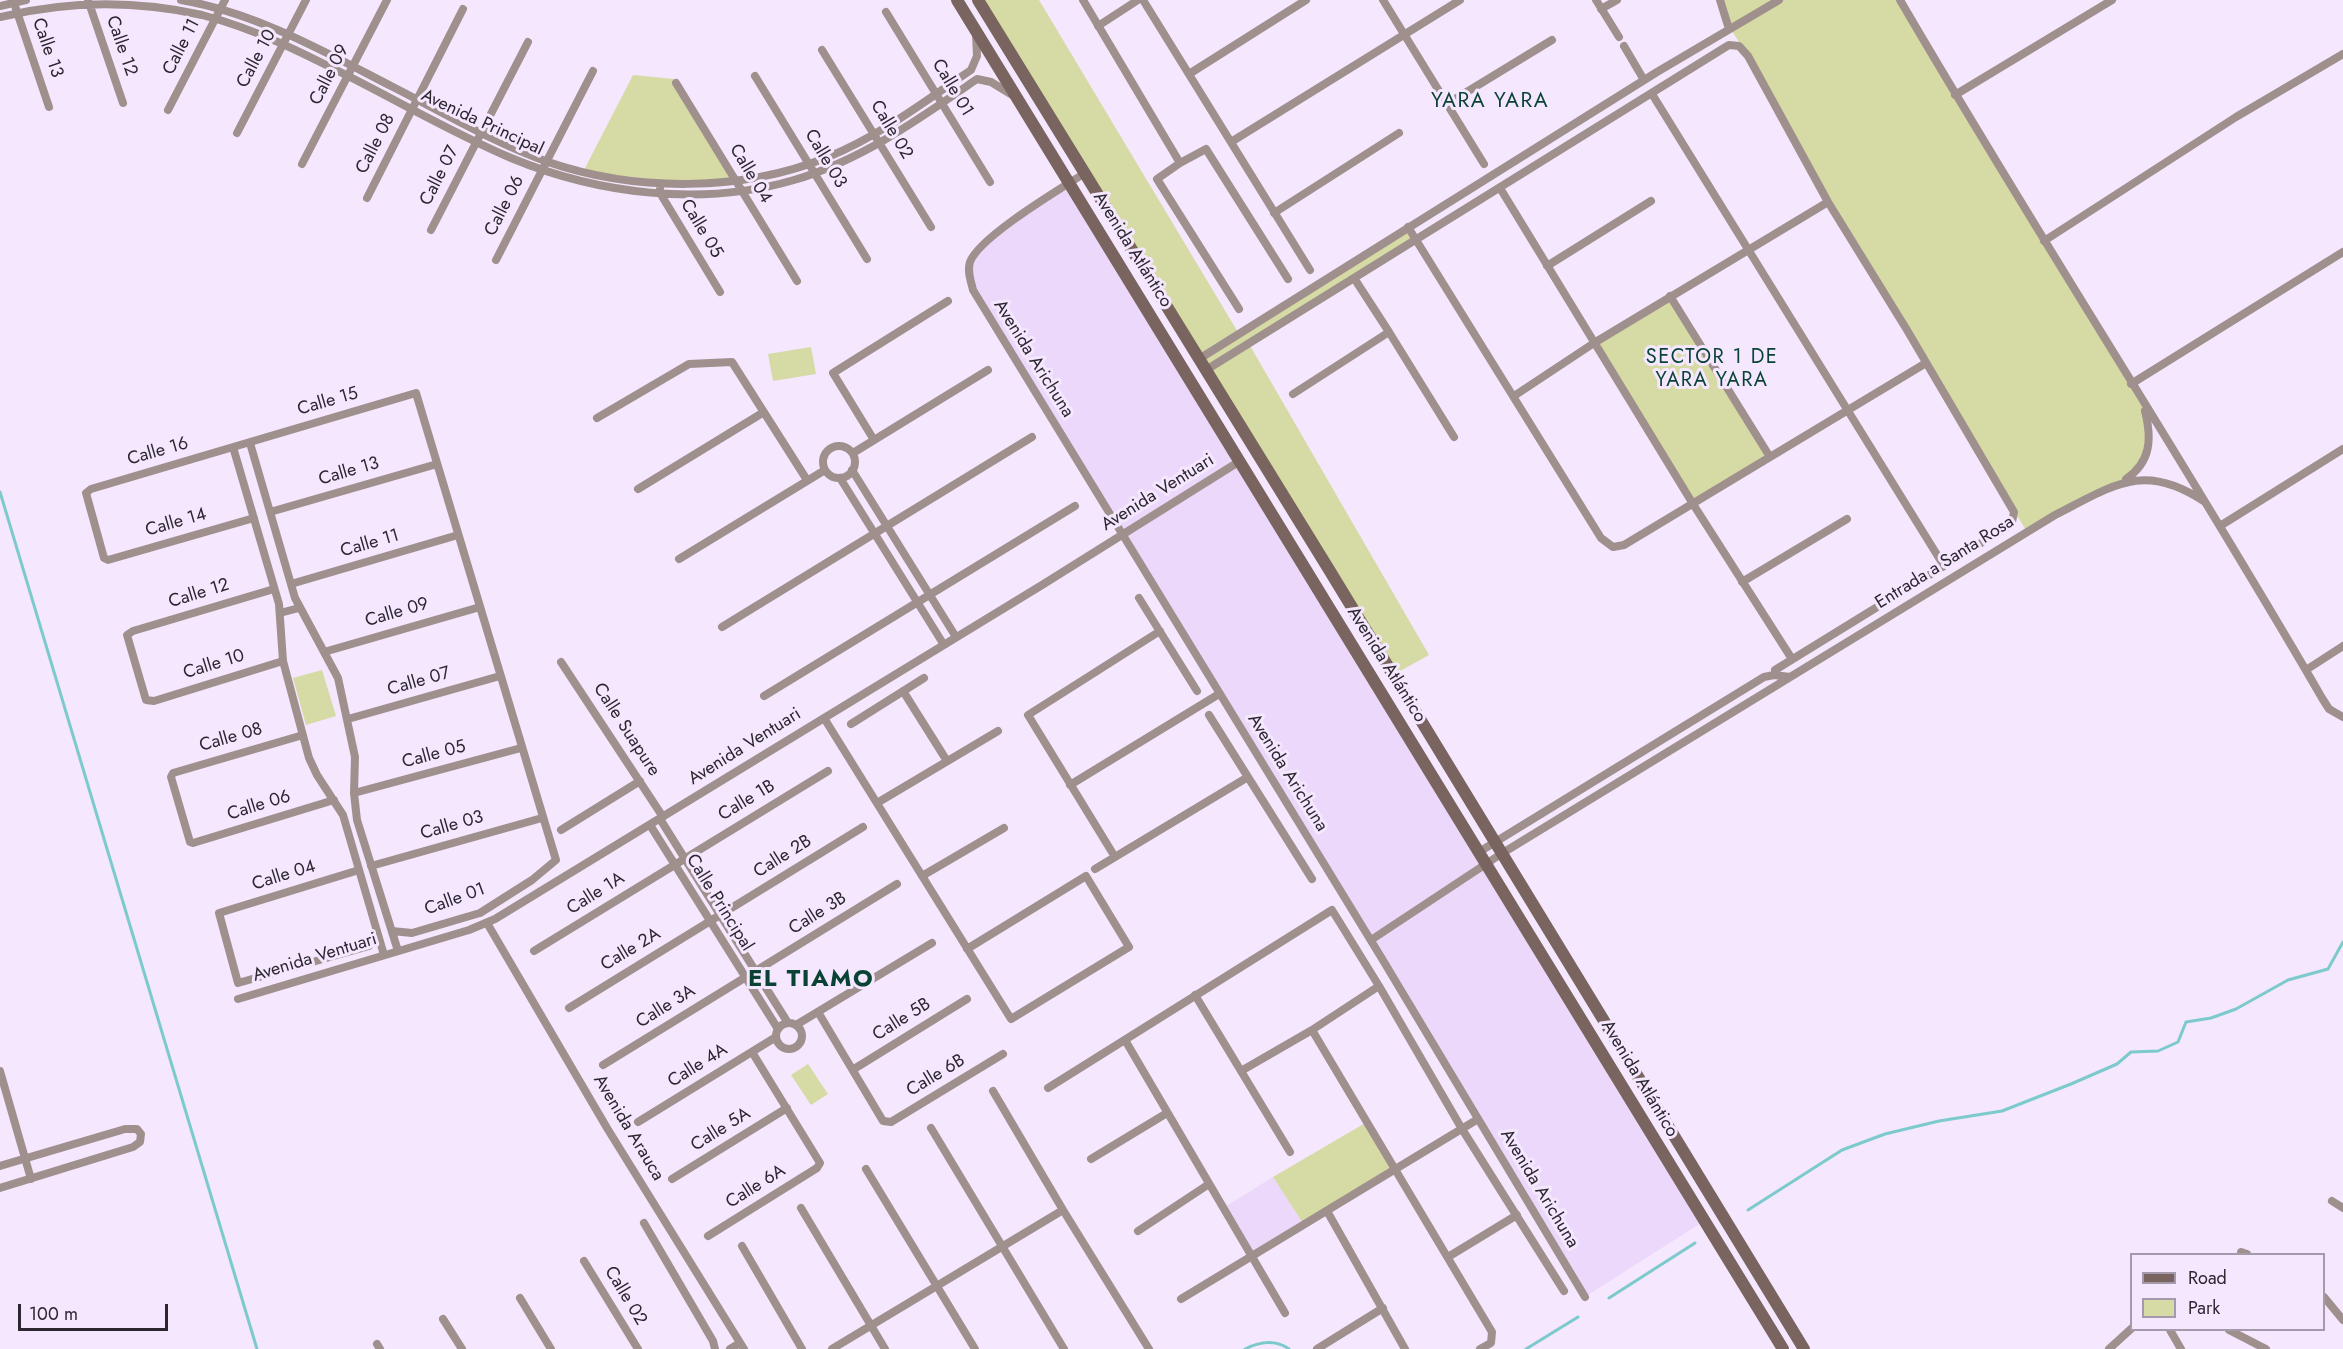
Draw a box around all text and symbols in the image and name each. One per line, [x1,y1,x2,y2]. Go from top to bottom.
street label: Calle 12 [101,13,141,79]
street label: Calle 13 [27,15,67,81]
street label: Calle 11 [159,15,205,79]
street label: Calle 10 [233,26,281,92]
street label: Calle 09 [306,41,354,109]
street label: Calle 01 [927,56,977,120]
street label: Avenida Principal [417,85,547,161]
district label: YARA YARA [1431,89,1549,115]
street label: Calle 02 [865,97,917,163]
street label: Calle 08 [352,110,400,178]
street label: Calle 03 [799,126,851,192]
street label: Calle 04 [724,140,776,208]
street label: Calle 07 [416,143,464,209]
street label: Calle 06 [481,172,529,240]
street label: Avenida Atlántico [1088,188,1176,312]
street label: Calle 05 [675,196,727,262]
street label: Avenida Arichuna [988,296,1078,422]
district label: SECTOR 1 DE YARA YARA [1646,346,1778,393]
street label: Calle 15 [295,383,361,421]
street label: Calle 16 [125,433,191,471]
street label: Avenida Ventuari [1098,450,1218,536]
street label: Calle 13 [316,453,382,491]
street label: Calle 14 [143,504,209,542]
street label: Entrada a Santa Rosa [1872,512,2018,614]
street label: Calle 11 [338,525,402,563]
street label: Calle 12 [166,575,232,613]
street label: Calle 09 [363,594,431,632]
street label: Avenida Atlántico [1342,603,1430,727]
street label: Calle 10 [181,645,247,685]
street label: Calle 07 [385,663,453,701]
street label: Calle Suapure [588,679,664,781]
street label: Avenida Ventuari [685,704,805,790]
street label: Avenida Arichuna [1242,710,1332,836]
street label: Calle 08 [197,719,265,757]
street label: Calle 05 [400,736,468,774]
street label: Calle 1B [715,776,779,826]
street label: Calle 06 [225,786,293,826]
street label: Calle 03 [418,807,486,845]
street label: Calle 2B [750,831,816,883]
street label: Calle Principal [681,851,757,955]
street label: Calle 04 [250,856,318,896]
street label: Calle 1A [563,868,629,920]
street label: Calle 01 [422,879,488,921]
street label: Calle 3B [785,888,851,940]
street label: Calle 2A [597,924,665,976]
street label: Avenida Ventuari [250,929,380,987]
district label: EL TIAMO [748,966,874,994]
street label: Calle 3A [633,981,699,1033]
street label: Calle 5B [869,994,935,1046]
street label: Avenida Atlántico [1596,1017,1682,1141]
street label: Calle 4A [664,1039,732,1093]
street label: Calle 6B [903,1050,969,1102]
street label: Avenida Arauca [588,1071,668,1185]
street label: Calle 5A [687,1103,755,1157]
street label: Avenida Arichuna [1495,1126,1583,1252]
street label: Calle 6A [722,1160,790,1214]
legend [2130,1253,2325,1331]
street label: Calle 02 [599,1263,651,1329]
text: Road [2188,1265,2227,1291]
scale bar [21,1292,171,1330]
text: Park [2188,1295,2220,1321]
text: 100 m [29,1301,78,1327]

